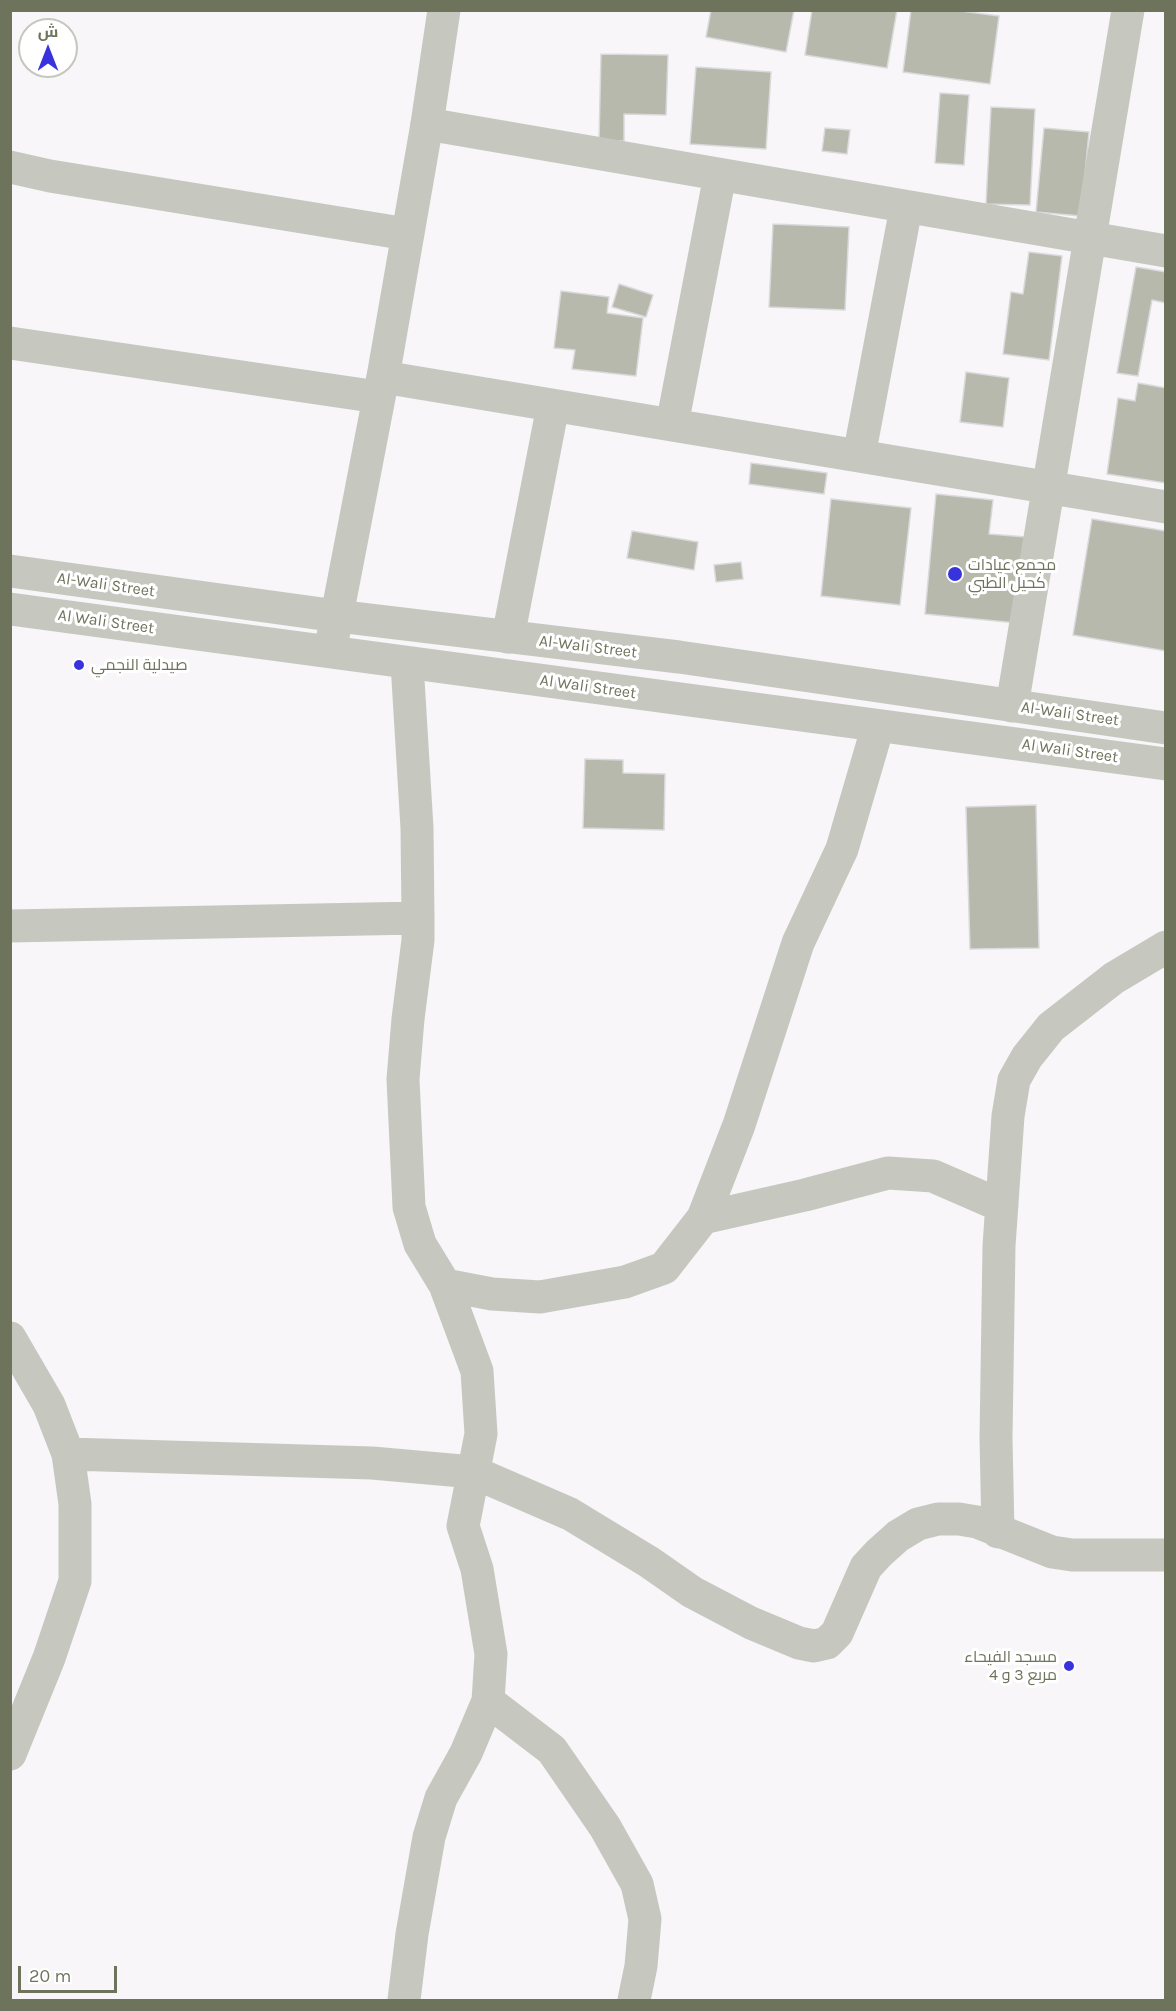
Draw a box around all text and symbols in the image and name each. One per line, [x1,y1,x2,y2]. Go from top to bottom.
north arrow [18,18,78,78]
text: ش [38,22,58,41]
place label: مجمع عيادات كحيل الطبي [968,555,1056,593]
marker: مجمع عيادات كحيل الطبي [946,565,964,583]
street label: Al-Wali Street [56,569,156,601]
street label: Al Wali Street [57,606,155,638]
street label: Al-Wali Street [538,631,638,663]
place label: صيدلية النجمي [91,655,188,675]
marker: صيدلية النجمي [72,658,86,672]
street label: Al Wali Street [539,671,637,703]
street label: Al-Wali Street [1020,698,1120,730]
street label: Al Wali Street [1021,735,1119,767]
place label: مسجد الفيحاء مربع 3 و 4 [964,1647,1057,1685]
marker: مسجد الفيحاء مربع 3 و 4 [1062,1659,1076,1673]
scale bar [21,1954,120,1992]
text: 20 m [29,1965,71,1987]

